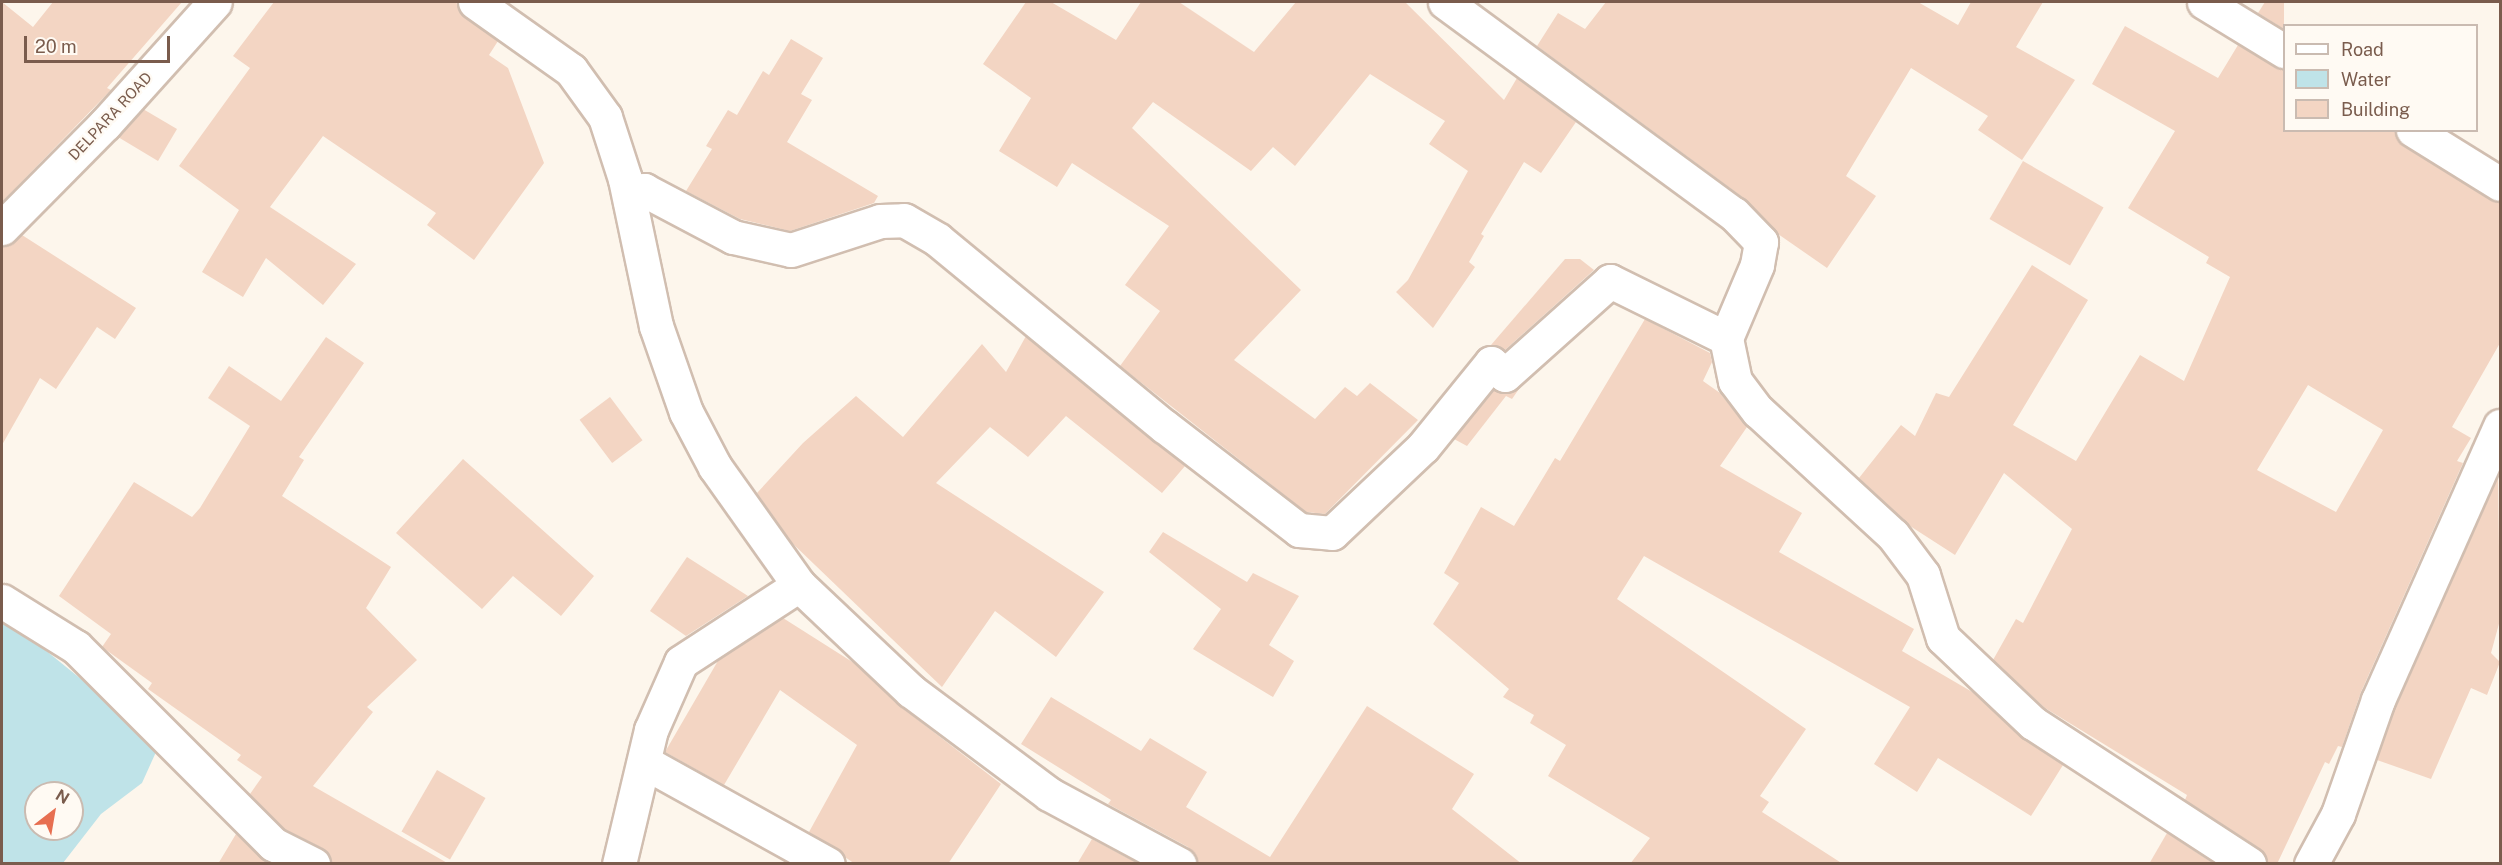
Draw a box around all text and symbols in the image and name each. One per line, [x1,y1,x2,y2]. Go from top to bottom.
scale bar [27,24,172,62]
legend [2283,24,2478,132]
text: 20 m [35,36,77,57]
text: Road [2341,39,2384,60]
street label: DELPARA ROAD [65,68,155,164]
text: Water [2341,69,2391,90]
text: Building [2341,99,2410,120]
north arrow [24,781,84,841]
text: N [52,785,73,808]

